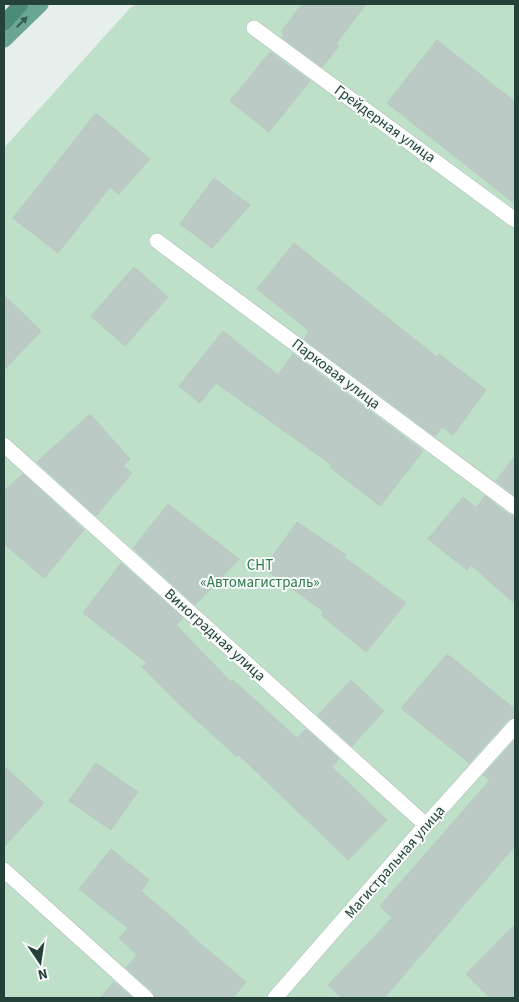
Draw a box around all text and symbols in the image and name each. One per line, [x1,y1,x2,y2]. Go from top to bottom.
one-way arrow [16,16,28,28]
street label: Грейдерная улица [330,80,440,168]
street label: Парковая улица [287,334,385,414]
park label: СНТ «Автомагистраль» [200,555,320,593]
street label: Виноградная улица [160,584,270,686]
street label: Магистральная улица [340,801,450,923]
north arrow [15,937,65,987]
text: N [36,963,49,984]

